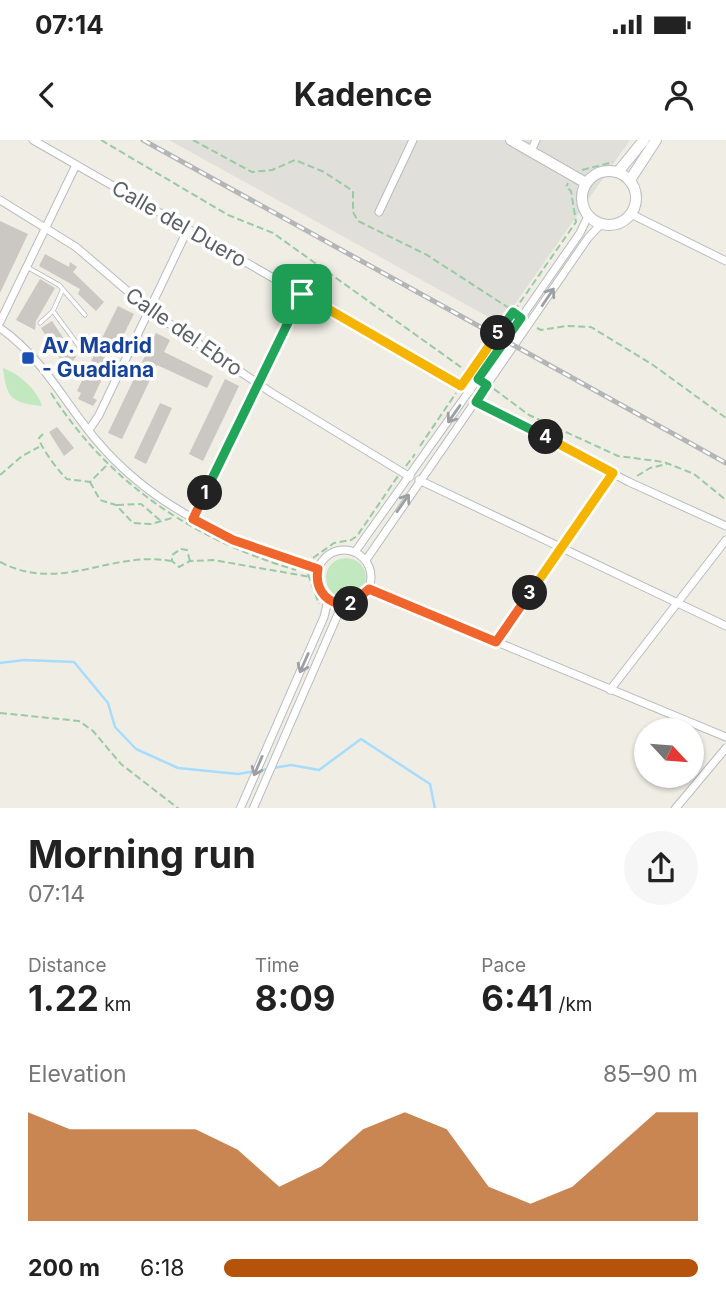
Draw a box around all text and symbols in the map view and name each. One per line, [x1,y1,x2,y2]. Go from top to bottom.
text: 07:14 [35,9,104,40]
text: Kadence [294,75,432,114]
icon: back [28,76,66,114]
icon: person [660,76,698,114]
street label: Calle del Duero [107,175,251,272]
pin [272,264,332,324]
icon: arrive [283,275,321,313]
street label: Calle del Ebro [121,282,248,381]
one-way arrow [541,288,555,307]
pin: 5 [480,316,516,350]
text: 5 [491,321,504,344]
place label: Av. Madrid - Guadiana [42,333,154,382]
marker: Av. Madrid - Guadiana [20,350,36,366]
one-way arrow [447,404,461,423]
pin: 4 [528,420,564,454]
text: 4 [539,425,552,448]
pin: 1 [188,476,222,510]
text: 1 [200,481,209,504]
one-way arrow [396,494,410,514]
pin: 3 [512,575,548,610]
text: 3 [523,581,536,604]
pin: 2 [334,587,368,622]
text: 2 [345,592,356,615]
one-way arrow [297,652,310,673]
north arrow [634,718,704,788]
map controls [634,718,704,788]
one-way arrow [251,754,264,776]
text: Morning run [28,831,256,877]
button: share [624,831,698,905]
text: 07:14 [28,880,85,908]
text: Distance [28,954,106,977]
text: Time [255,954,299,977]
text: Pace [481,954,526,977]
text: 1.22 [28,977,99,1019]
text: 8:09 [255,977,335,1019]
text: 6:41 [481,977,553,1019]
text: km [99,993,131,1016]
text: /km [553,993,592,1016]
text: Elevation [28,1060,127,1088]
text: 85–90 m [603,1060,698,1088]
text: 200 m [28,1254,100,1282]
text: 6:18 [140,1254,184,1282]

